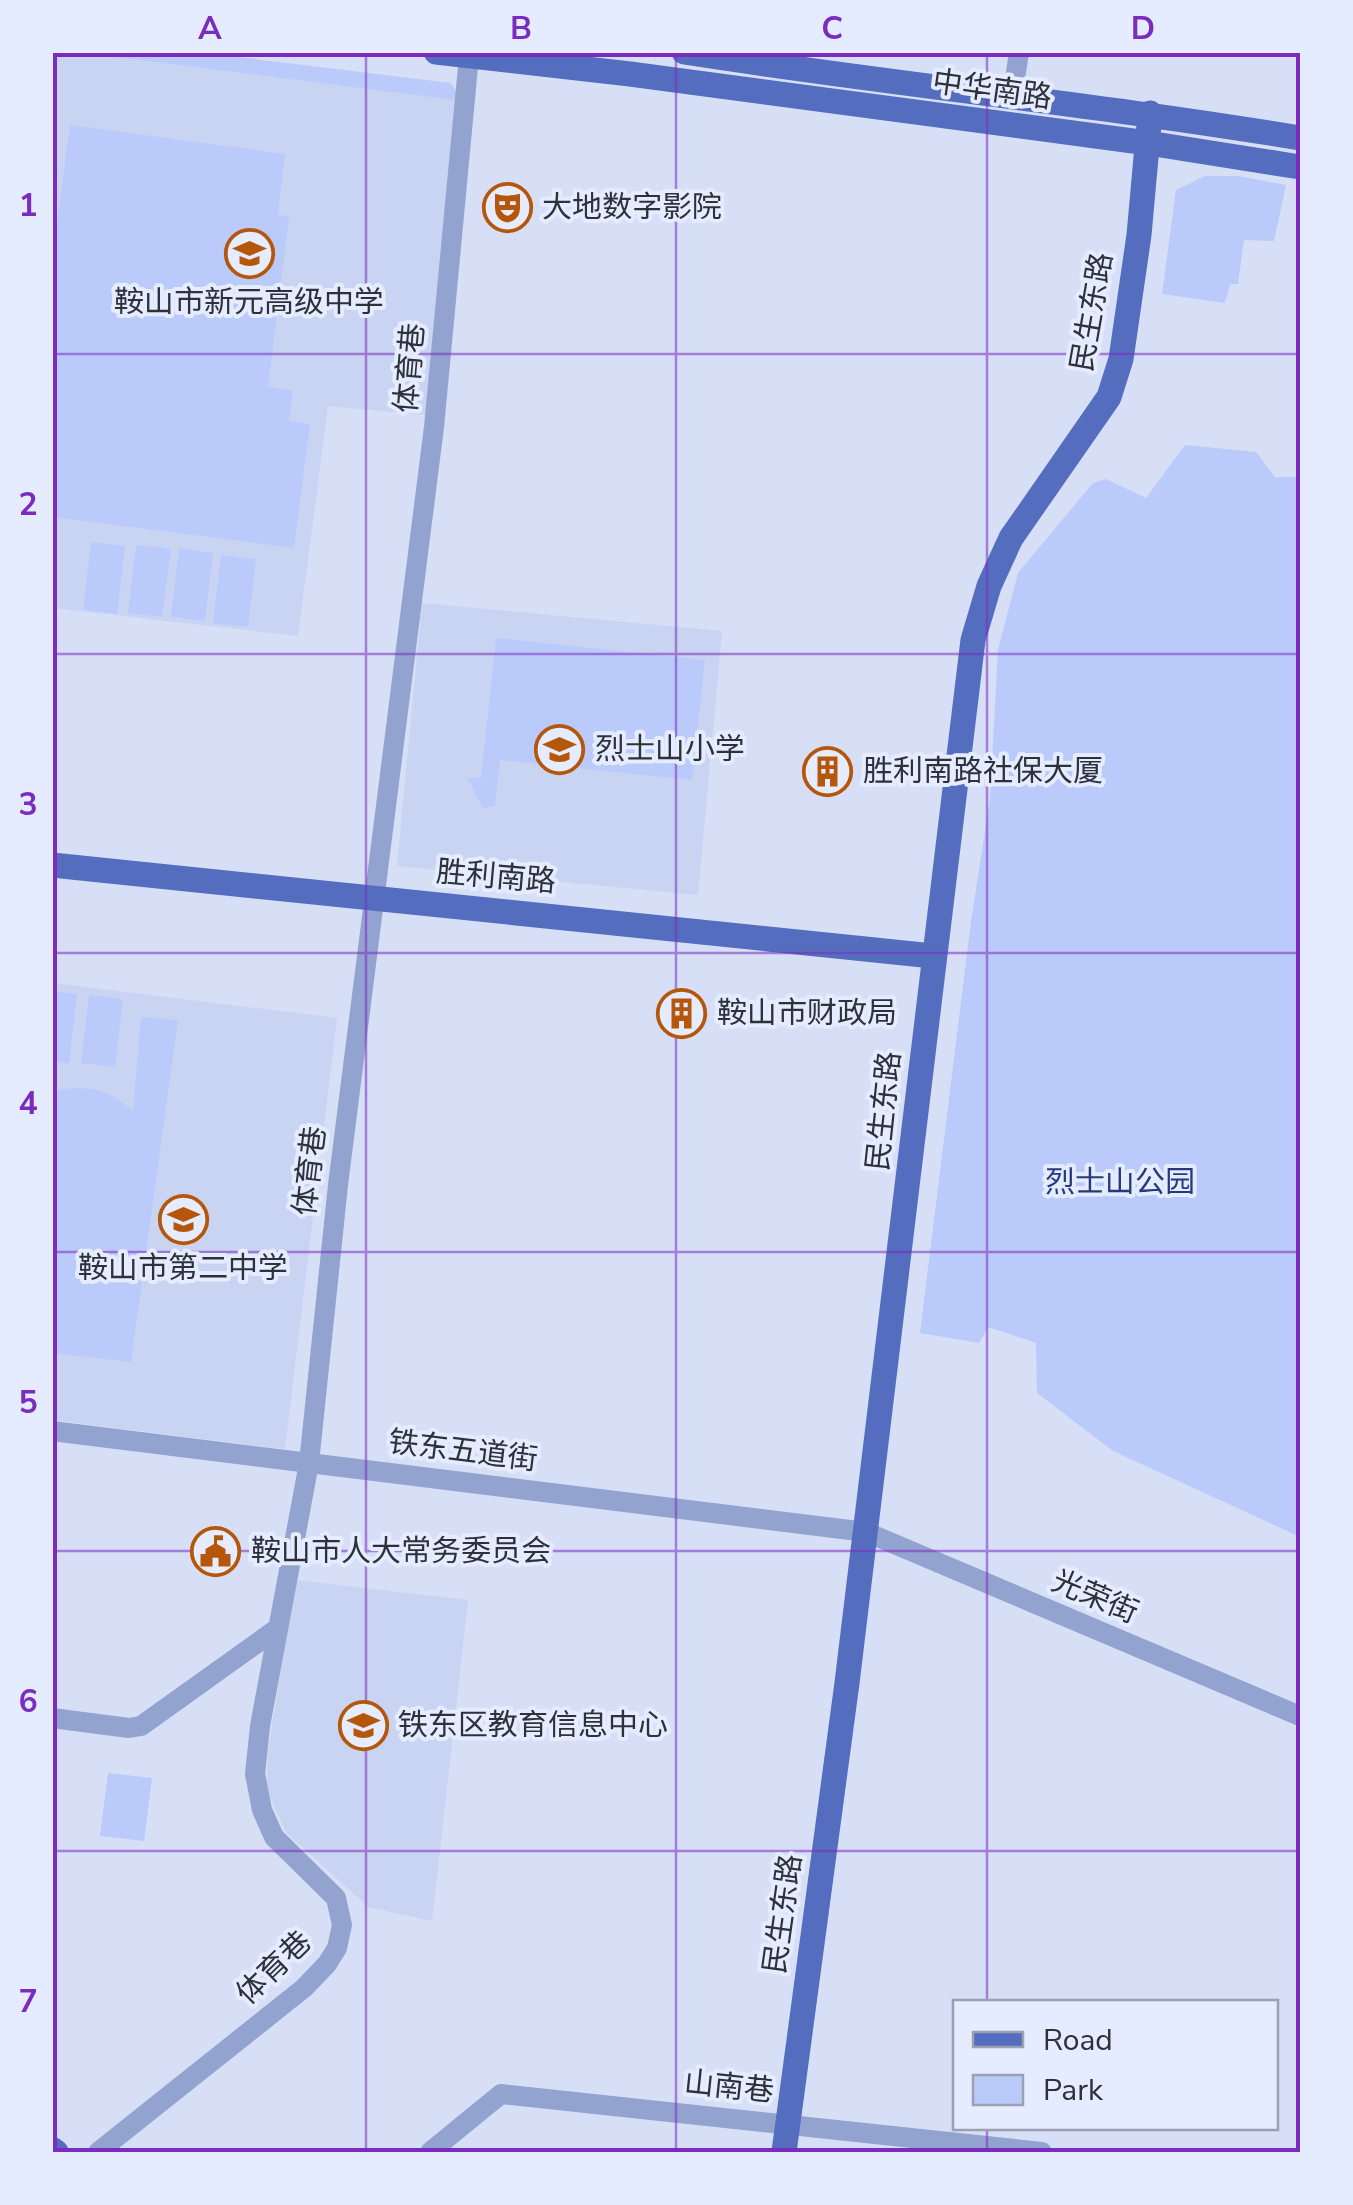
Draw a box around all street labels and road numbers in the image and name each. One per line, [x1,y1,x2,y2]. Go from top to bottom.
street label: 中华南路 [930,61,1054,119]
street label: 民生东路 [1061,249,1123,375]
street label: 体育巷 [386,321,434,415]
street label: 胜利南路 [434,851,558,903]
street label: 民生东路 [857,1049,911,1173]
street label: 体育巷 [284,1124,336,1218]
street label: 铁东五道街 [386,1422,540,1480]
street label: 光荣街 [1046,1561,1144,1633]
street label: 民生东路 [754,1852,812,1976]
street label: 体育巷 [227,1922,321,2014]
street label: 山南巷 [682,2062,776,2112]

